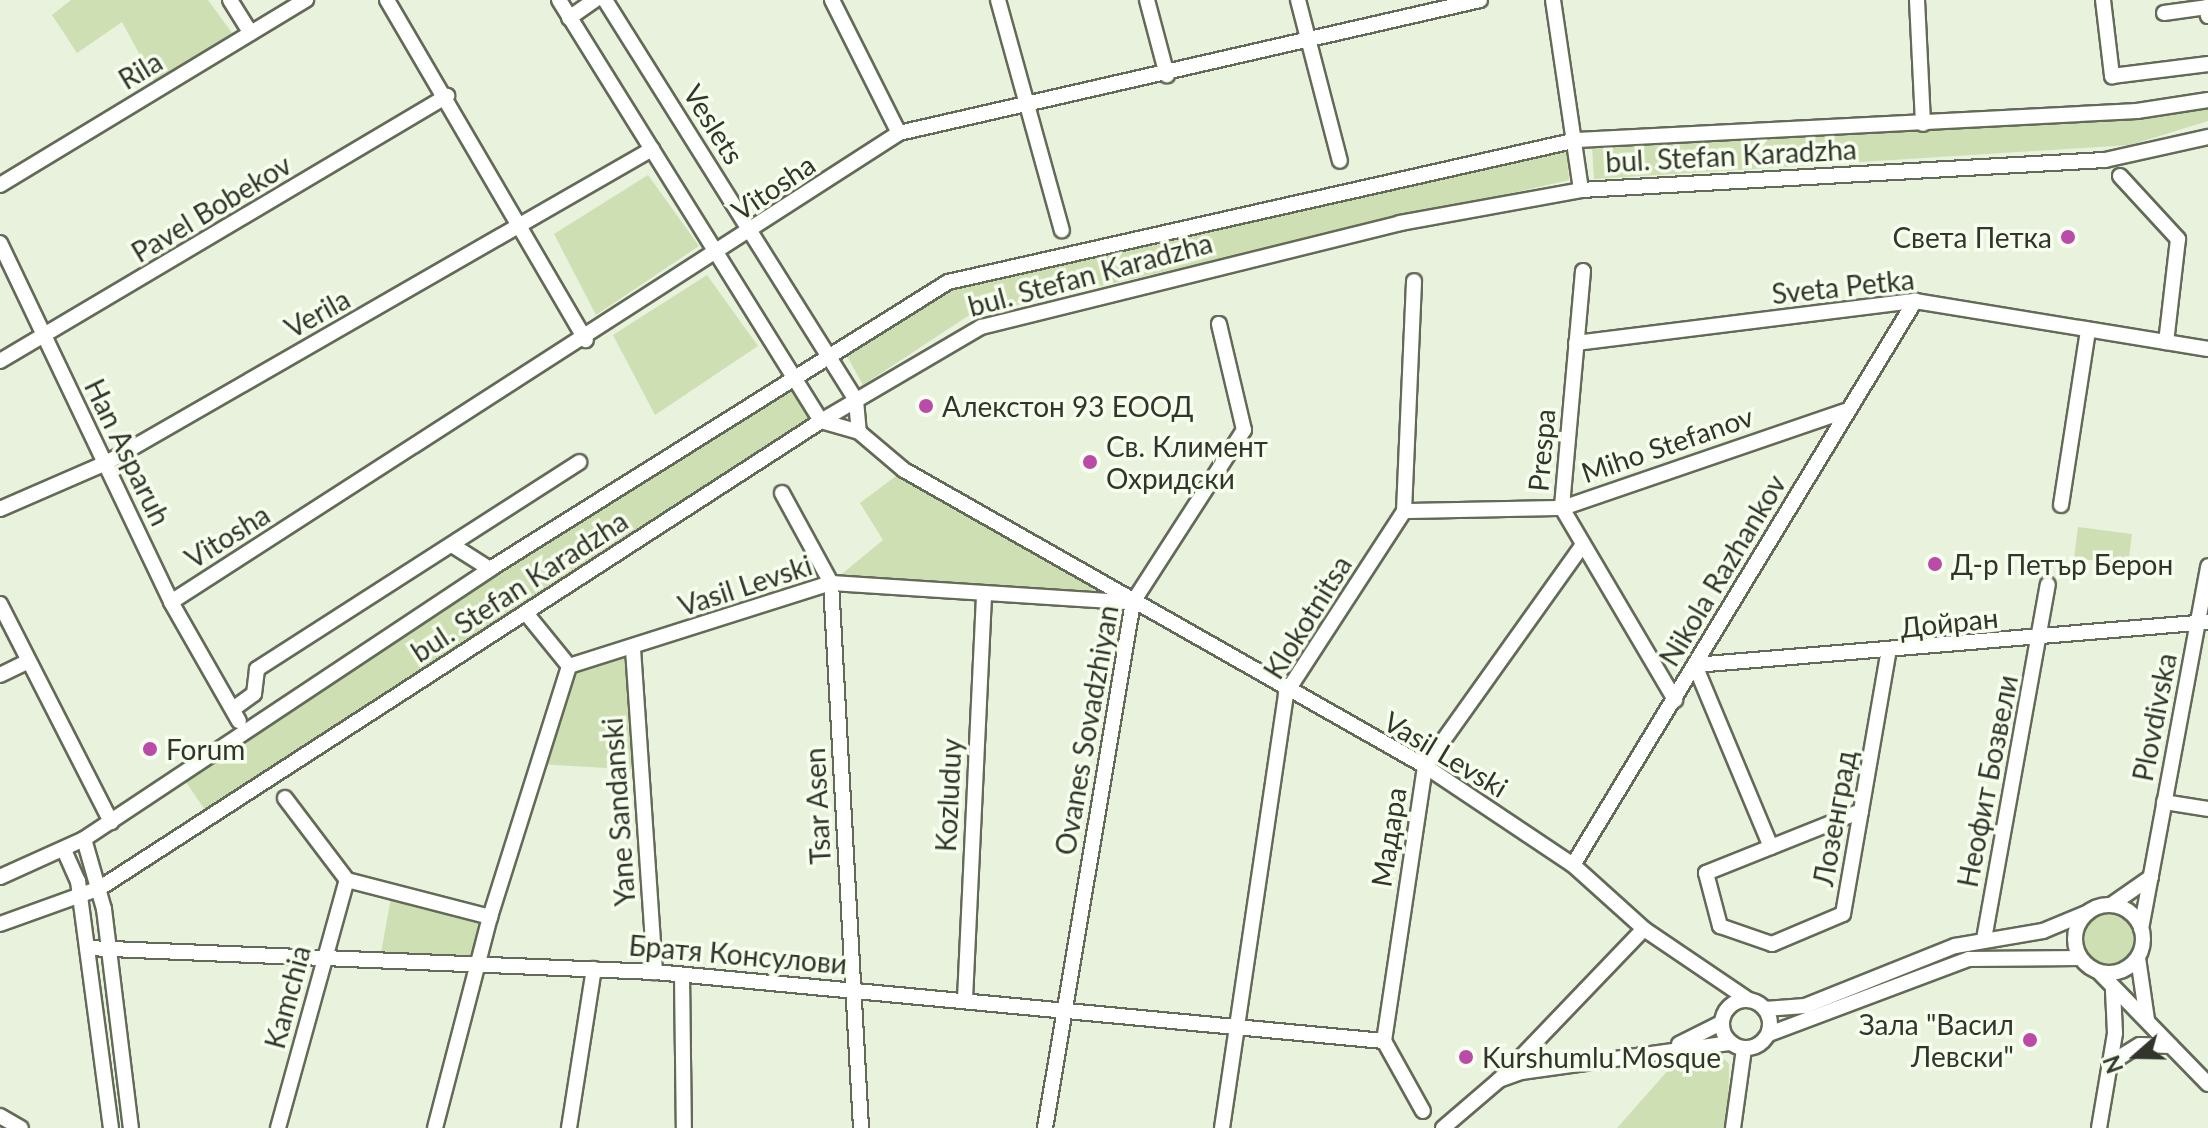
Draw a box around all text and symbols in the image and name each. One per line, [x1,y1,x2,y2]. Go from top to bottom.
street label: Rila [112,44,168,96]
street label: Veslets [677,78,751,170]
street label: bul. Stefan Karadzha [1605,132,1857,178]
street label: Pavel Bobekov [125,147,297,269]
street label: Vitosha [725,147,821,227]
place label: Света Петка [1893,220,2052,254]
street label: bul. Stefan Karadzha [964,225,1216,323]
marker: Света Петка [2059,228,2077,246]
street label: Sveta Petka [1770,262,1916,310]
street label: Verila [279,282,355,344]
street label: Han Asparuh [78,373,178,531]
place label: Алекстон 93 ЕООД [942,389,1193,423]
marker: Алекстон 93 ЕООД [917,397,935,415]
street label: Miho Stefanov [1577,399,1757,489]
street label: Prespa [1521,407,1561,493]
place label: Св. Климент Охридски [1106,429,1268,495]
marker: Св. Климент Охридски [1081,453,1099,471]
street label: Nikola Razhankov [1652,468,1792,672]
street label: Vitosha [179,497,275,575]
street label: bul. Stefan Karadzha [404,503,634,669]
place label: Д-р Петър Берон [1951,547,2173,581]
street label: Vasil Levski [674,548,816,622]
street label: Klokotnitsa [1256,549,1358,685]
marker: Д-р Петър Берон [1926,555,1944,573]
street label: Дойран [1898,600,2000,644]
street label: Ovanes Sovadzhiyan [1047,602,1125,858]
street label: Plovdivska [2125,650,2183,784]
street label: Неофит Бозвели [1950,672,2024,890]
street label: Vasil Levski [1378,704,1514,804]
street label: Yane Sandanski [595,717,641,907]
place label: Forum [166,732,245,766]
street label: Kozluduy [928,737,968,853]
marker: Forum [141,740,159,758]
street label: Tsar Asen [797,746,837,866]
street label: Лозенград [1806,748,1862,888]
street label: Мадара [1364,785,1412,889]
street label: Братя Консулови [627,928,849,980]
street label: Kamchia [257,942,317,1052]
place label: Зала "Васил Левски" [1859,1007,2014,1073]
north arrow [2096,1016,2176,1096]
marker: Зала "Васил Левски" [2021,1031,2039,1049]
place label: Kurshumlu Mosque [1482,1040,1721,1074]
marker: Kurshumlu Mosque [1457,1048,1475,1066]
text: N [2097,1052,2129,1077]

